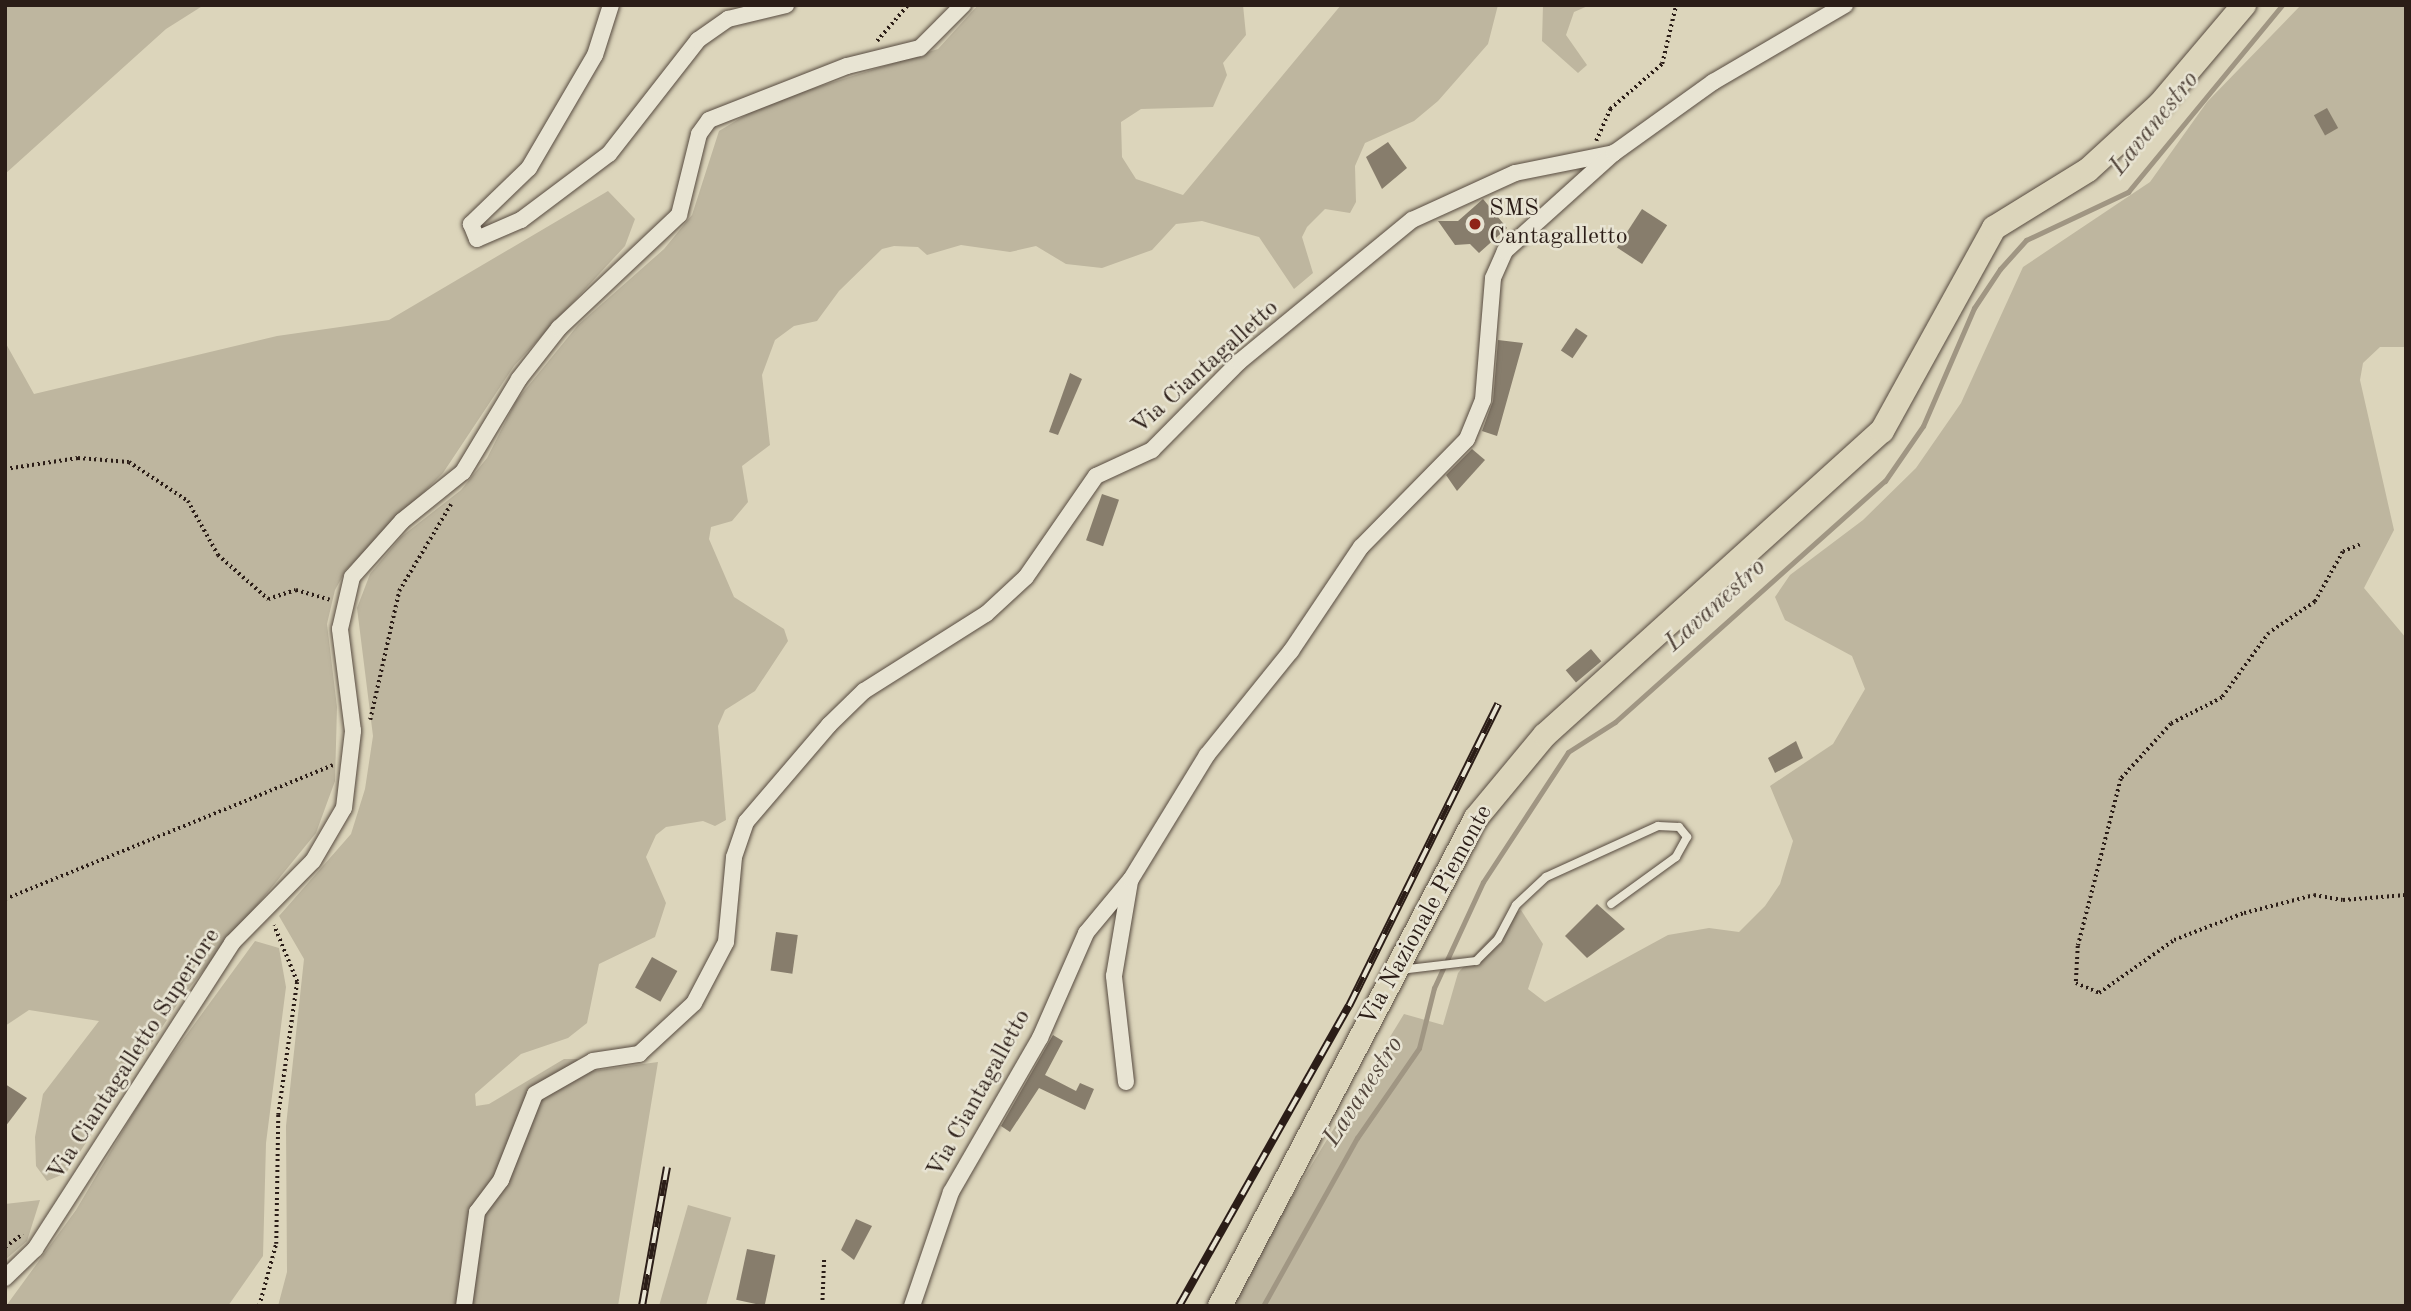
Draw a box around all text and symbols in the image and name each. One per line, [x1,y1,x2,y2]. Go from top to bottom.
water label: Lavanestro [2103,66,2207,182]
place label: SMS Cantagalletto [1489,196,1628,252]
marker: SMS Cantagalletto [1467,216,1483,232]
street label: Via Ciantagalletto [1127,295,1285,441]
water label: Lavanestro [1659,553,1773,659]
street label: Via Nazionale Piemonte [1354,801,1500,1031]
street label: Via Ciantagalletto Superiore [43,924,227,1186]
street label: Via Ciantagalletto [922,1005,1038,1183]
water label: Lavanestro [1317,1031,1411,1153]

